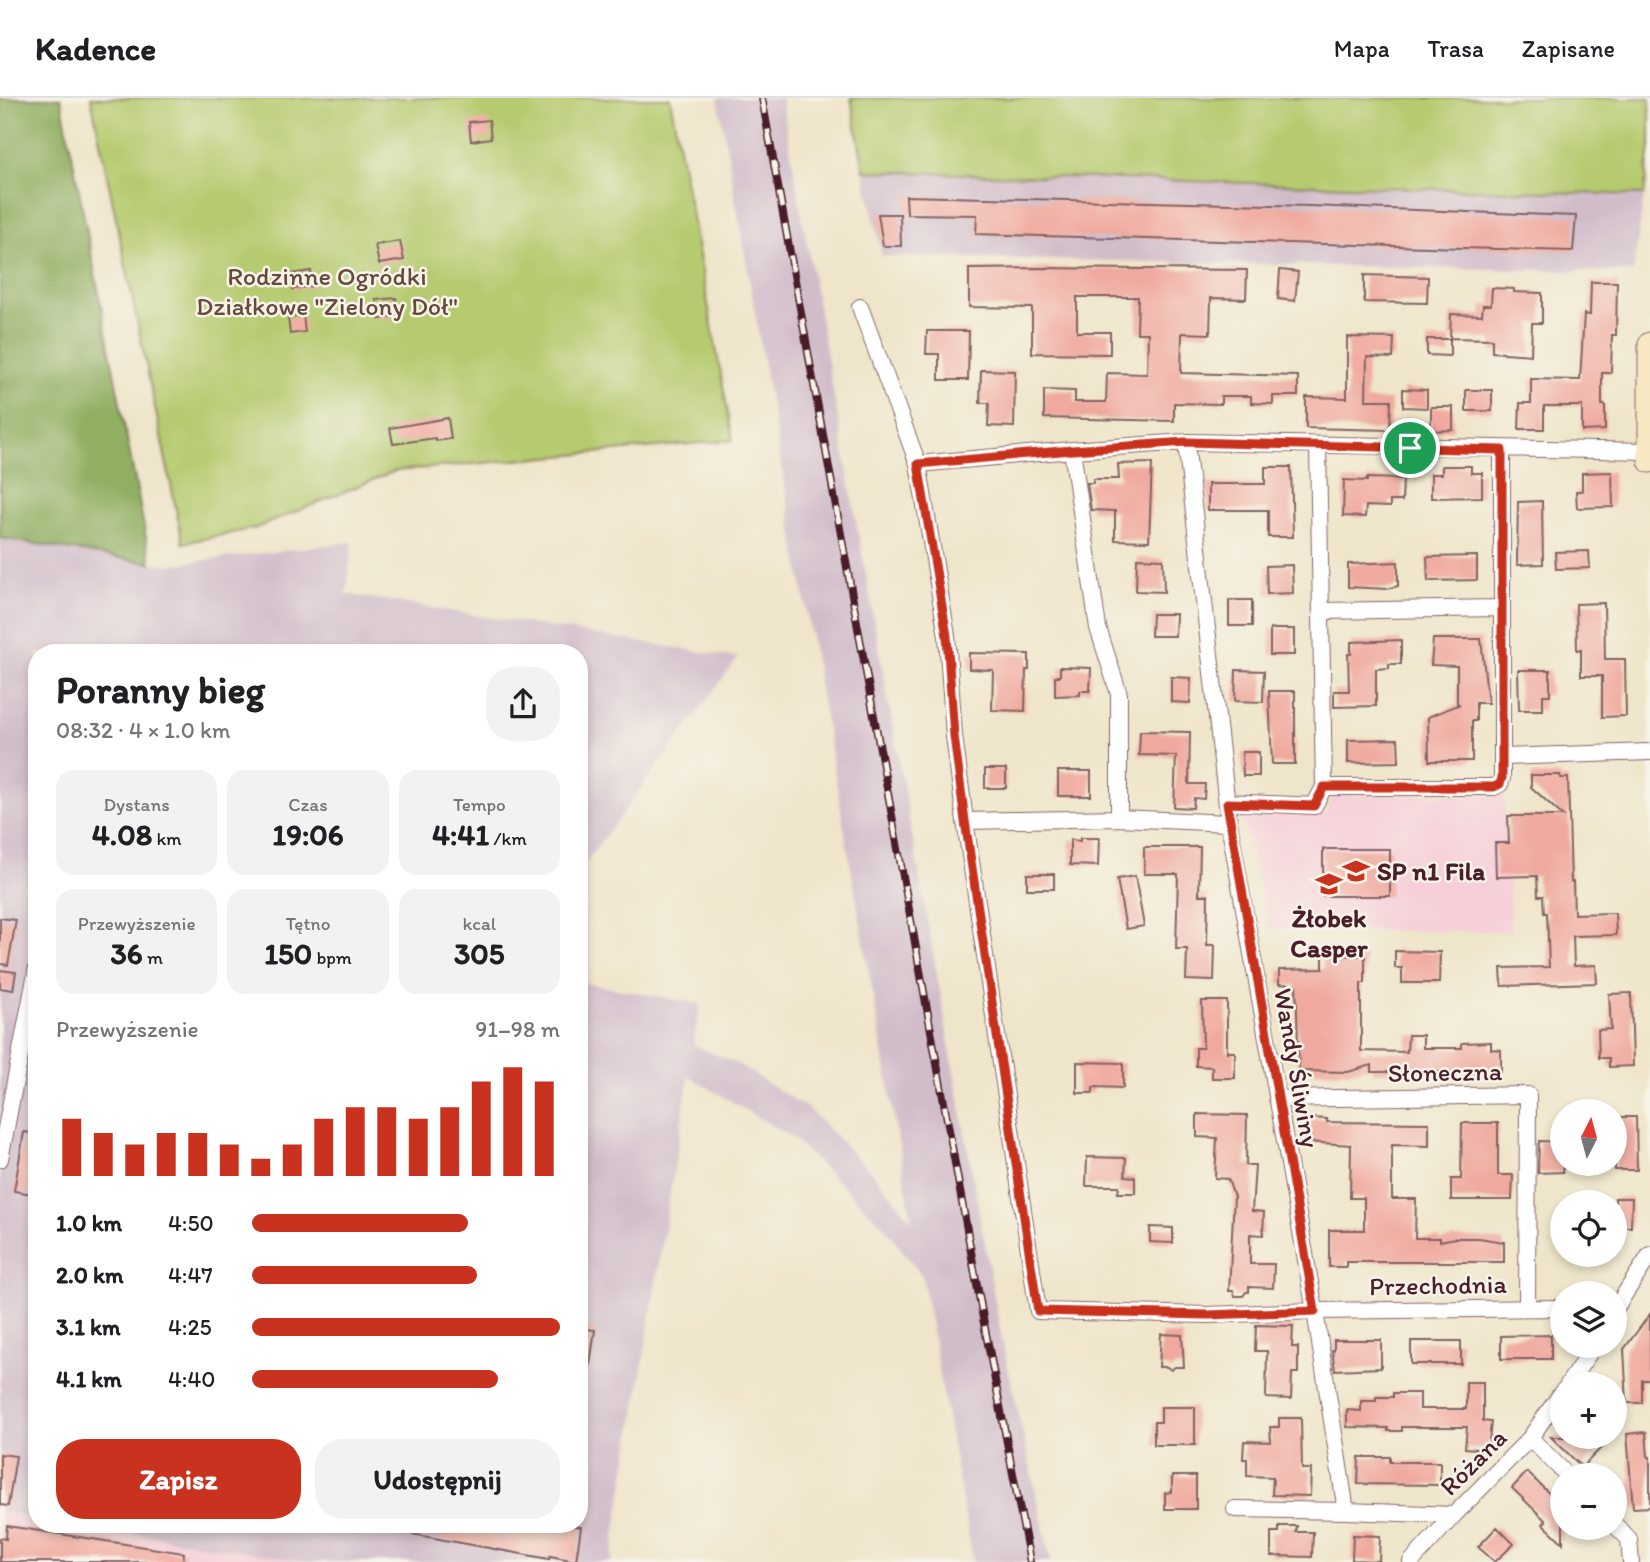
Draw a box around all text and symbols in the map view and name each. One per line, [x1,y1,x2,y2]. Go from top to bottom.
text: Kadence [35,29,156,68]
text: Mapa [1334,34,1390,63]
text: Trasa [1428,34,1484,63]
text: Zapisane [1522,34,1615,63]
park label: Rodzinne Ogródki Działkowe "Zielony Dół" [196,260,458,322]
pin [1380,418,1440,478]
icon: arrive [1391,429,1429,467]
text: Poranny bieg [56,667,265,713]
button: share [486,667,560,741]
text: 08:32 · 4 × 1.0 km [56,716,230,744]
text: Dystans [104,793,170,816]
text: Czas [288,793,328,816]
text: Tempo [453,793,506,816]
text: 4.08 [92,816,152,853]
text: 19:06 [272,816,344,853]
text: 4:41 [432,816,489,853]
text: km [152,827,182,850]
text: /km [489,827,527,850]
place label: SP n1 Fila [1377,855,1485,887]
school or university icon: SP n1 Fila [1341,856,1371,886]
school or university icon: Żłobek Casper [1314,869,1344,899]
place label: Żłobek Casper [1290,902,1368,964]
text: Przewyższenie [78,912,196,935]
text: Tętno [286,912,330,935]
text: kcal [462,912,496,935]
text: 36 [110,935,143,972]
text: 150 [264,935,312,972]
text: 305 [454,935,505,972]
text: m [143,946,163,969]
text: bpm [312,946,352,969]
street label: Wandy Śliwiny [1267,986,1327,1150]
text: Przewyższenie [56,1015,198,1043]
text: 91–98 m [475,1015,560,1043]
street label: Słoneczna [1387,1055,1503,1089]
north arrow [1550,1099,1628,1176]
map controls [1550,1099,1627,1540]
button: locate [1550,1190,1627,1267]
text: 1.0 km [56,1209,122,1237]
text: 4:50 [168,1209,214,1237]
text: 2.0 km [56,1261,124,1289]
text: 4:47 [168,1261,213,1289]
street label: Przechodnia [1369,1268,1508,1302]
button: layers [1550,1281,1627,1358]
text: 3.1 km [56,1313,120,1341]
text: 4:25 [168,1313,212,1341]
text: 4.1 km [56,1365,122,1393]
text: 4:40 [168,1365,215,1393]
button: + [1550,1372,1627,1449]
street label: Różana [1433,1422,1513,1502]
button: Zapisz [56,1439,301,1519]
button: Udostępnij [315,1439,560,1519]
button: − [1550,1463,1627,1540]

